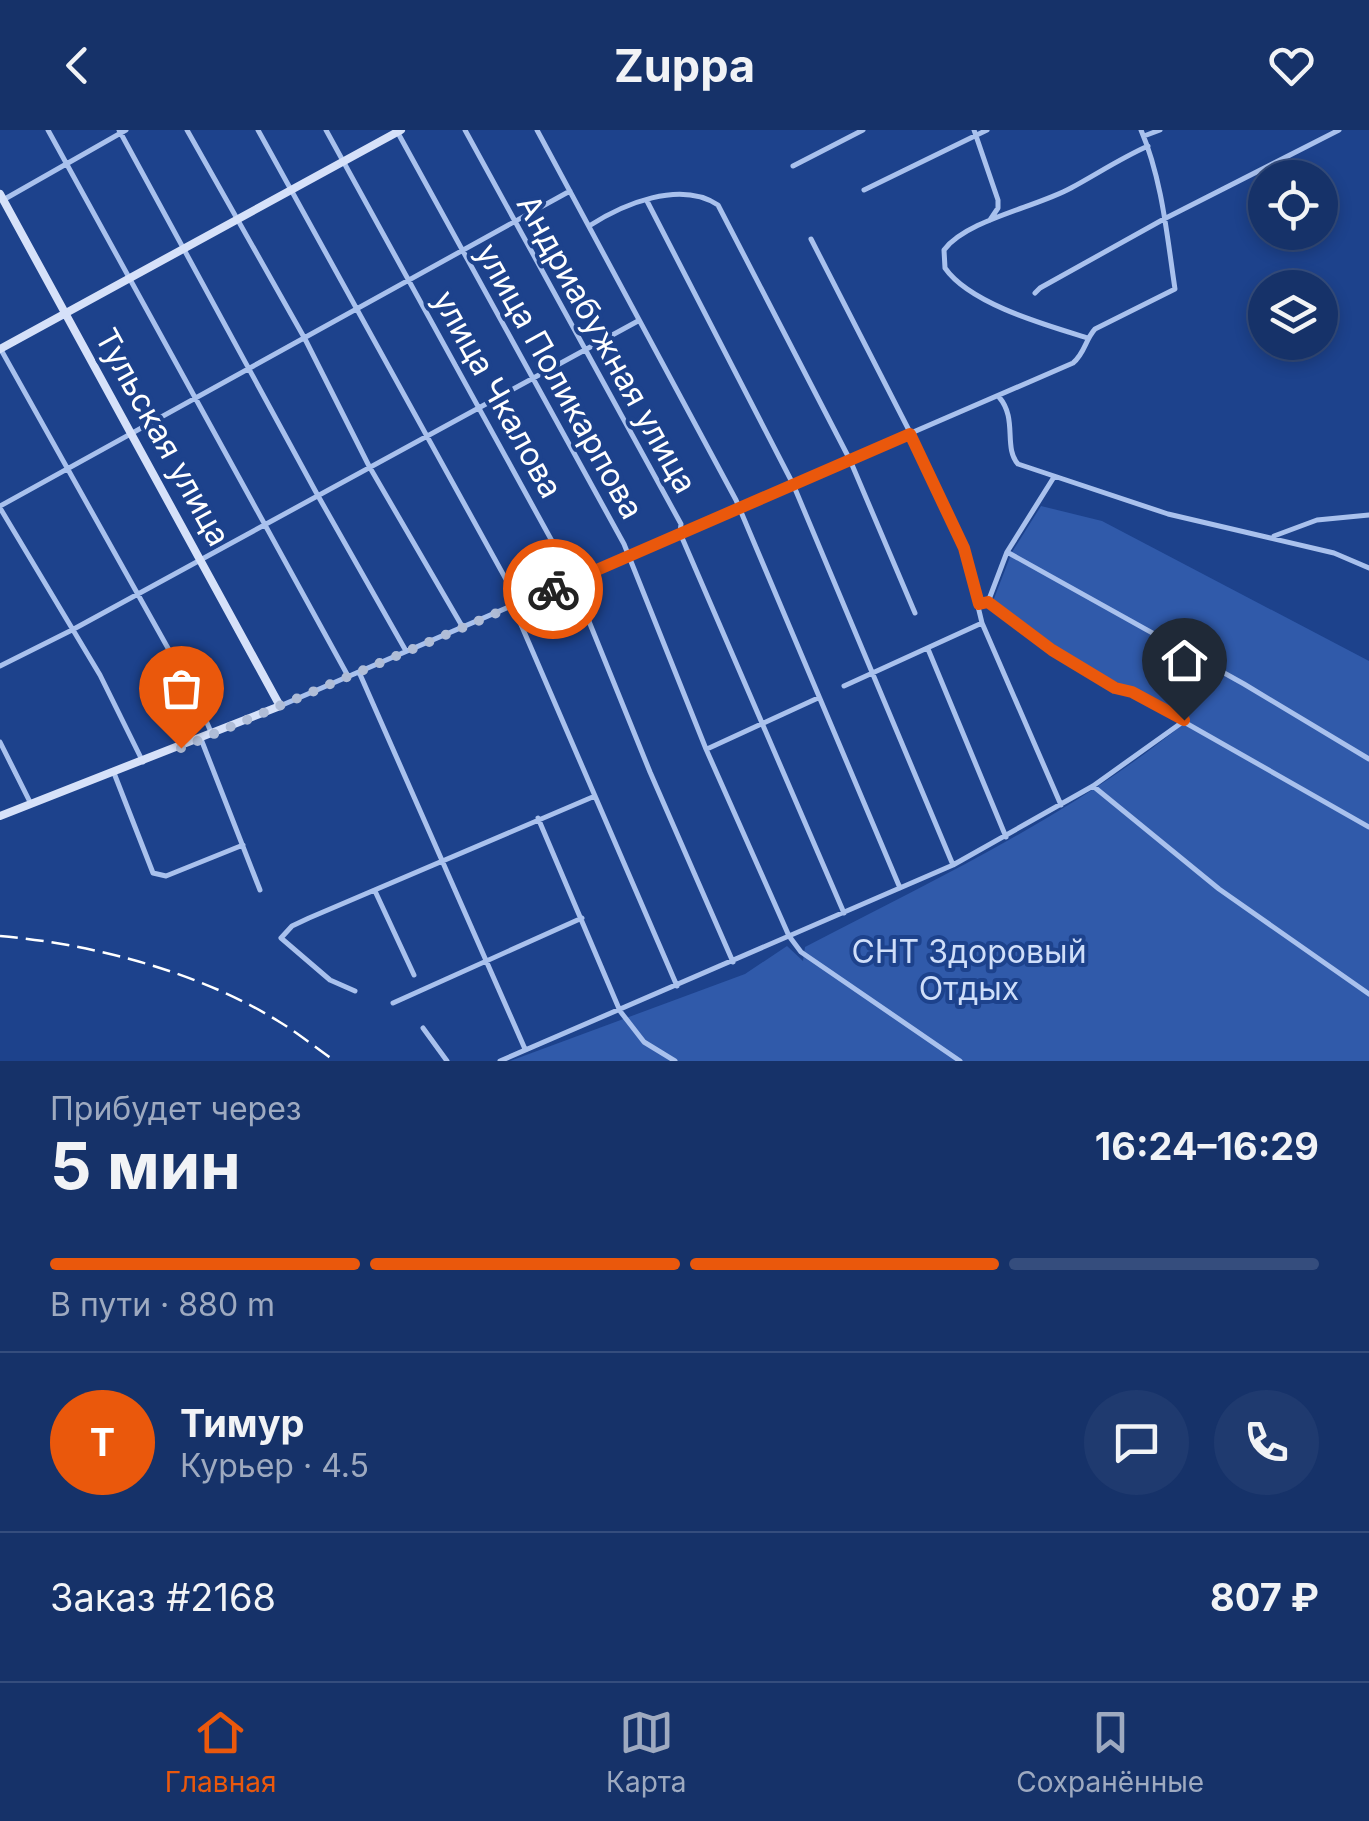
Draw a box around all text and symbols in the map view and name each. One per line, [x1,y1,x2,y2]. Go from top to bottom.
icon: back [50,38,105,93]
text: Zuppa [614,38,755,93]
icon: heart [1264,38,1319,93]
map controls [1248,160,1338,360]
button: locate [1248,160,1338,250]
street label: Андриабужная улица [509,188,705,500]
street label: улица Поликарпова [468,236,652,526]
button: layers [1248,270,1338,360]
street label: улица Чкалова [425,283,571,505]
street label: Тульская улица [87,321,239,553]
courier [503,539,603,639]
icon: bike [526,562,581,617]
pin [1142,618,1227,721]
icon: home [1157,633,1212,688]
pin [139,646,224,749]
icon: bag [154,661,209,716]
park label: СНТ Здоровый Отдых [851,932,1087,1008]
text: Прибудет через [50,1089,302,1128]
text: 16:24–16:29 [1095,1123,1319,1169]
text: 5 мин [50,1126,241,1205]
text: В пути · 880 m [50,1285,275,1324]
button: chat [1084,1390,1189,1495]
button: phone [1214,1390,1319,1495]
text: Тимур [180,1400,305,1446]
text: Т [90,1419,115,1465]
text: Курьер · 4.5 [180,1446,369,1485]
text: Заказ #2168 [50,1574,276,1620]
text: 807 ₽ [1210,1574,1319,1620]
tab: Главная [165,1705,276,1799]
tab: Карта [606,1705,687,1799]
tab: Сохранённые [1016,1705,1204,1799]

